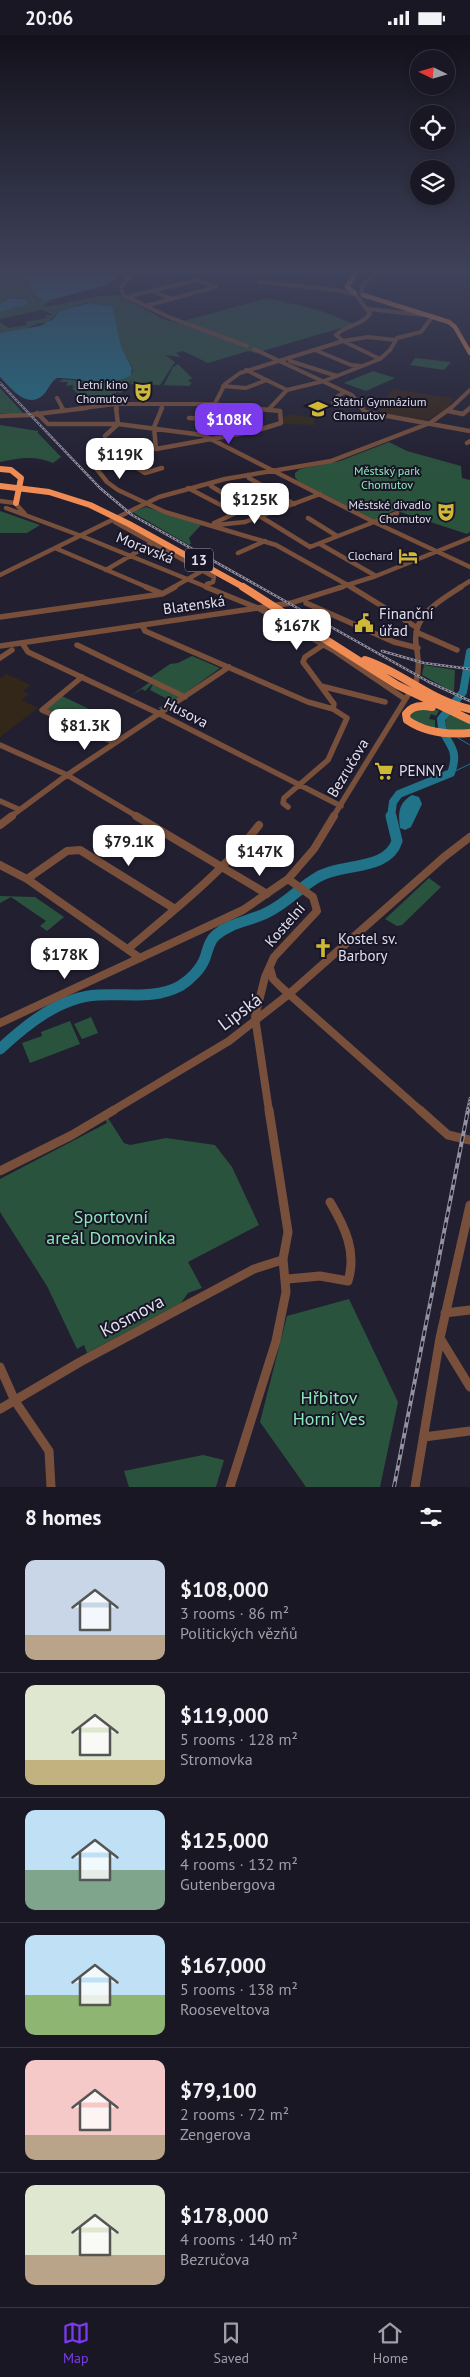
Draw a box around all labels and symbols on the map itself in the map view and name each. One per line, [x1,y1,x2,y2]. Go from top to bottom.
north arrow [410,50,455,95]
place label: Letní kino Chomutov [76,377,128,406]
theatre icon: Letní kino Chomutov [132,381,154,403]
place label: Státní Gymnázium Chomutov [333,394,426,423]
school or university icon: Státní Gymnázium Chomutov [307,398,329,420]
pin: $108K [194,403,264,445]
pin: $119K [85,437,155,480]
park label: Městský park Chomutov [354,463,420,492]
pin: $125K [220,483,290,525]
place label: Městské divadlo Chomutov [349,497,431,526]
theatre icon: Městské divadlo Chomutov [435,501,457,523]
street label: Moravská [114,527,177,568]
hotel icon: Clochard [397,545,419,567]
place label: Clochard [348,548,393,563]
road number: 13 [185,549,213,571]
street label: Blatenská [162,591,226,618]
place label: Finanční úřad [379,604,434,640]
pin: $167K [262,609,332,651]
public building icon: Finanční úřad [353,612,375,634]
street label: Husova [161,693,211,732]
pin: $81.3K [44,709,126,751]
street label: Bezručova [323,735,372,801]
supermarket icon: PENNY [373,760,395,782]
place label: PENNY [399,761,445,780]
pin: $79.1K [88,825,170,867]
pin: $147K [225,835,295,877]
street label: Kostelní [260,899,309,951]
place label: Kostel sv. Barbory [338,929,397,965]
pin: $178K [30,937,100,980]
church icon: Kostel sv. Barbory [312,937,334,959]
street label: Lipská [213,988,266,1036]
park label: Sportovní areál Domovinka [46,1205,176,1249]
street label: Kosmova [96,1289,168,1342]
park label: Hřbitov Horní Ves [293,1386,365,1430]

